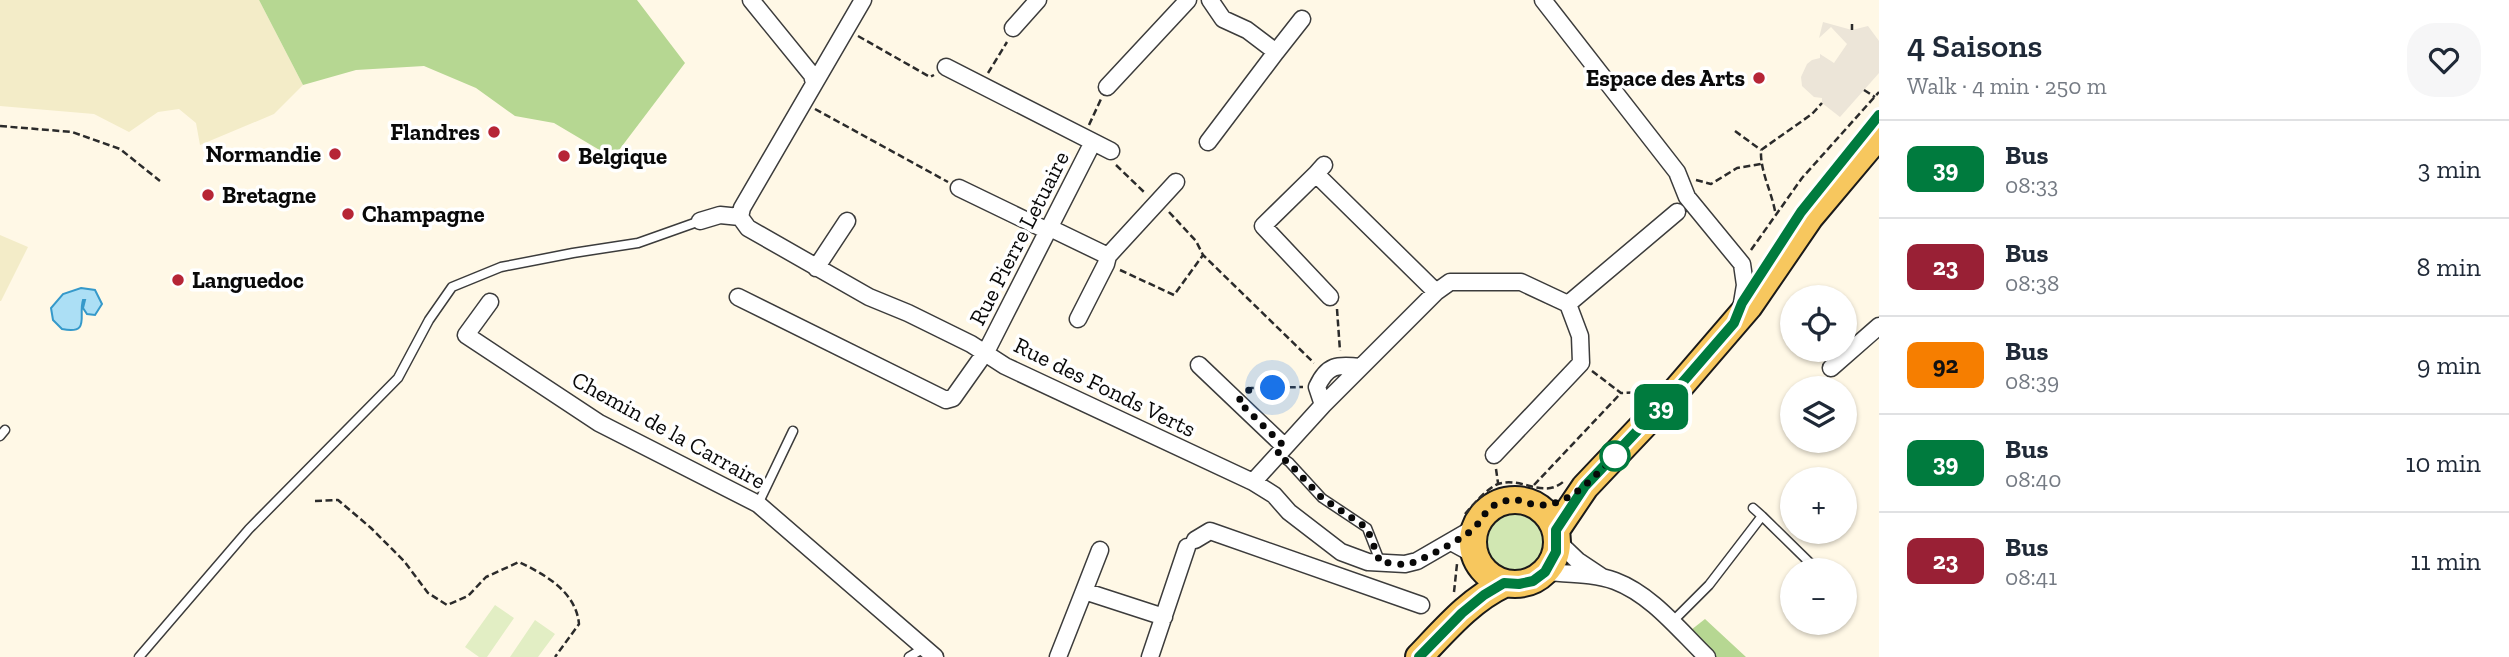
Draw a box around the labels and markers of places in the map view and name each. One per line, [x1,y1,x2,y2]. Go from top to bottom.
place label: Espace des Arts [1586,64,1745,92]
marker: Espace des Arts [1751,70,1767,86]
place label: Flandres [390,118,480,146]
marker: Flandres [486,124,502,140]
place label: Normandie [205,140,321,168]
place label: Belgique [578,142,667,170]
marker: Normandie [327,146,343,162]
marker: Belgique [556,148,572,164]
place label: Bretagne [222,181,316,209]
marker: Bretagne [200,187,216,203]
place label: Champagne [362,200,485,228]
marker: Champagne [340,206,356,222]
place label: Languedoc [192,266,304,294]
marker: Languedoc [170,272,186,288]
unlabelled marker [1600,441,1630,471]

